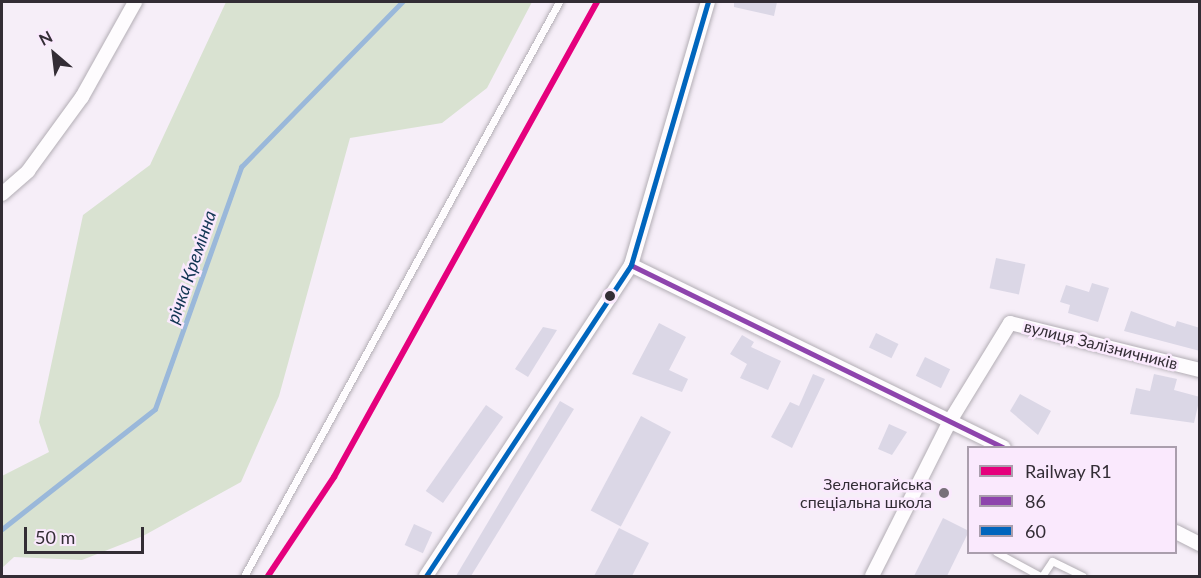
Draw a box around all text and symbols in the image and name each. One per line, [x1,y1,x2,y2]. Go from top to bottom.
north arrow [24,24,84,84]
text: N [35,26,55,49]
water label: річка Кремінна [162,208,220,326]
unlabelled marker [604,290,616,302]
street label: вулиця Залізничників [1022,317,1180,373]
legend [967,446,1177,554]
text: Railway R1 [1025,460,1112,482]
place label: Зеленогайська спеціальна школа [800,474,932,512]
marker: Зеленогайська спеціальна школа [937,486,951,500]
text: 86 [1025,490,1046,512]
scale bar [27,515,147,553]
text: 60 [1025,520,1046,542]
text: 50 m [35,526,75,548]

